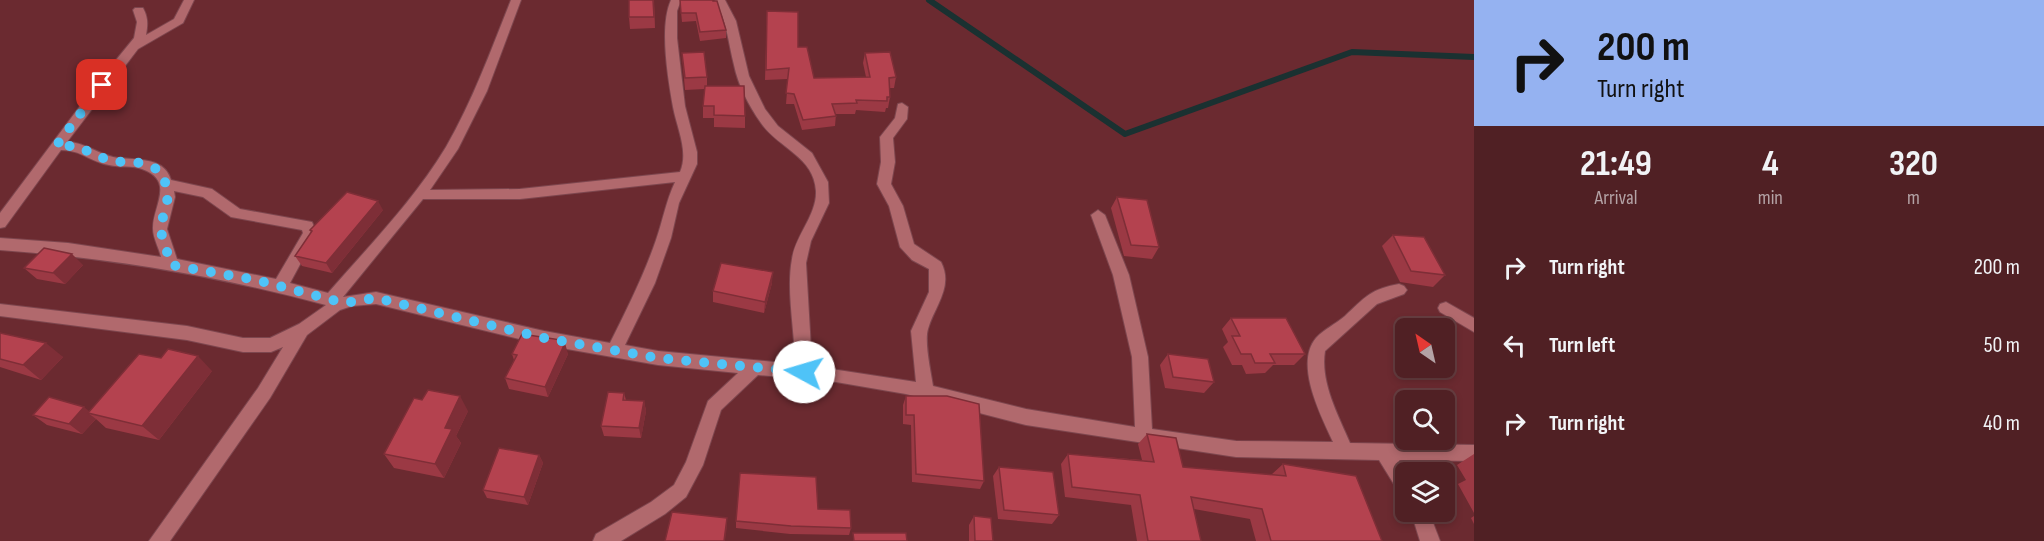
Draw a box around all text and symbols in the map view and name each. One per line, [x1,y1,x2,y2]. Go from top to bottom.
text: 200 m [1597,22,1690,73]
icon: right [1498,24,1576,102]
pin [76,59,127,110]
icon: arrive [85,68,118,101]
text: Turn right [1597,73,1684,105]
text: 21:49 [1580,143,1652,186]
text: 4 [1762,143,1779,186]
text: 320 [1889,143,1938,186]
text: Arrival [1594,186,1637,210]
text: min [1758,186,1783,210]
text: m [1907,186,1920,210]
icon: right [1498,251,1531,284]
text: Turn right [1549,254,1625,281]
text: 200 m [1974,254,2020,281]
north arrow [1395,318,1455,378]
map controls [1395,318,1455,522]
icon: left [1498,329,1531,362]
text: Turn left [1549,332,1615,359]
text: 50 m [1984,332,2020,359]
position arrow [772,340,836,404]
button: search [1395,390,1455,450]
icon: right [1498,407,1531,440]
text: Turn right [1549,410,1625,437]
text: 40 m [1983,410,2020,437]
button: layers [1395,462,1455,522]

